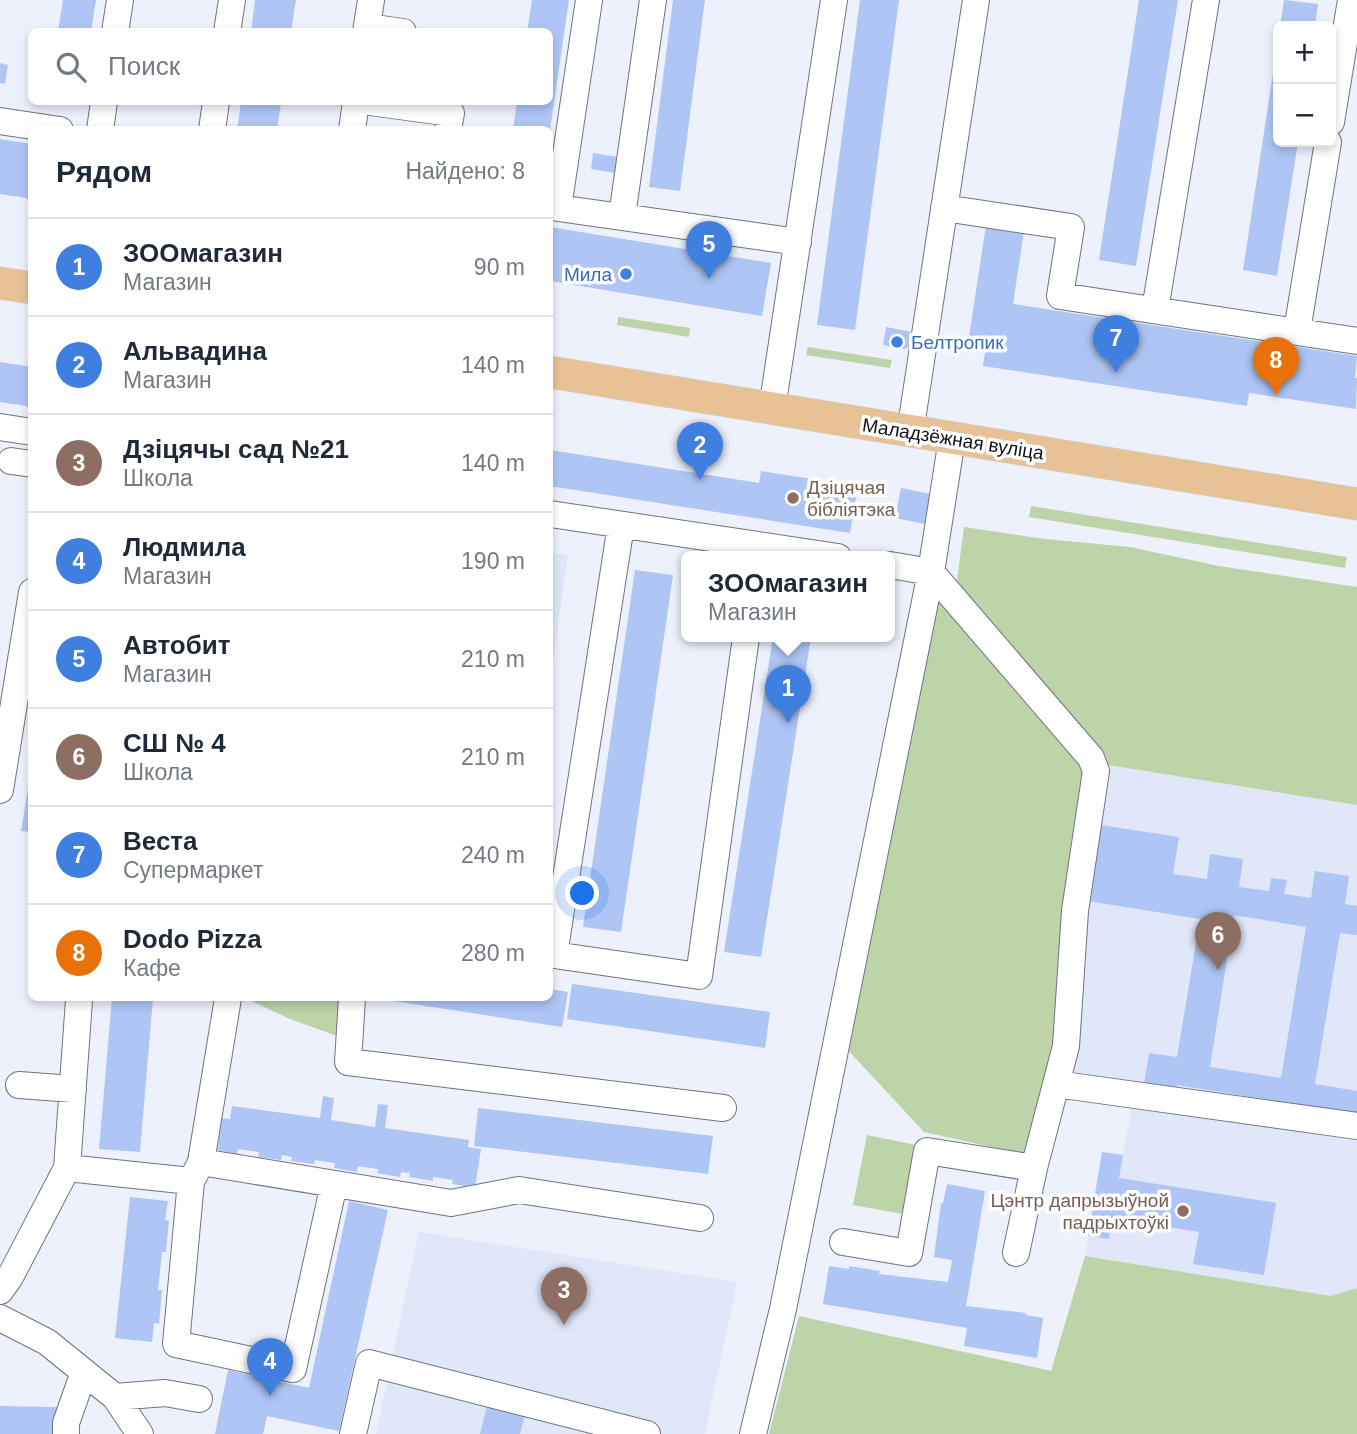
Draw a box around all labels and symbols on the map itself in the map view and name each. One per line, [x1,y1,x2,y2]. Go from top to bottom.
pin: 5 [686,221,732,279]
place label: Мила [564,264,612,285]
marker: Мила [618,266,634,282]
pin: 7 [1093,315,1139,373]
place label: Белтропик [911,332,1004,353]
marker: Белтропик [889,334,905,350]
pin: 8 [1253,337,1299,395]
street label: Маладзёжная вуліца [861,414,1046,464]
pin: 2 [677,422,723,480]
place label: Дзіцячая бібліятэка [807,477,896,520]
marker: Дзіцячая бібліятэка [785,490,801,506]
pin: 1 [765,665,811,723]
your location [565,876,599,910]
pin: 6 [1195,912,1241,970]
place label: Цэнтр дапрызыўной падрыхтоўкі [991,1190,1169,1233]
marker: Цэнтр дапрызыўной падрыхтоўкі [1175,1203,1191,1219]
pin: 3 [541,1267,587,1325]
pin: 4 [247,1338,293,1396]

